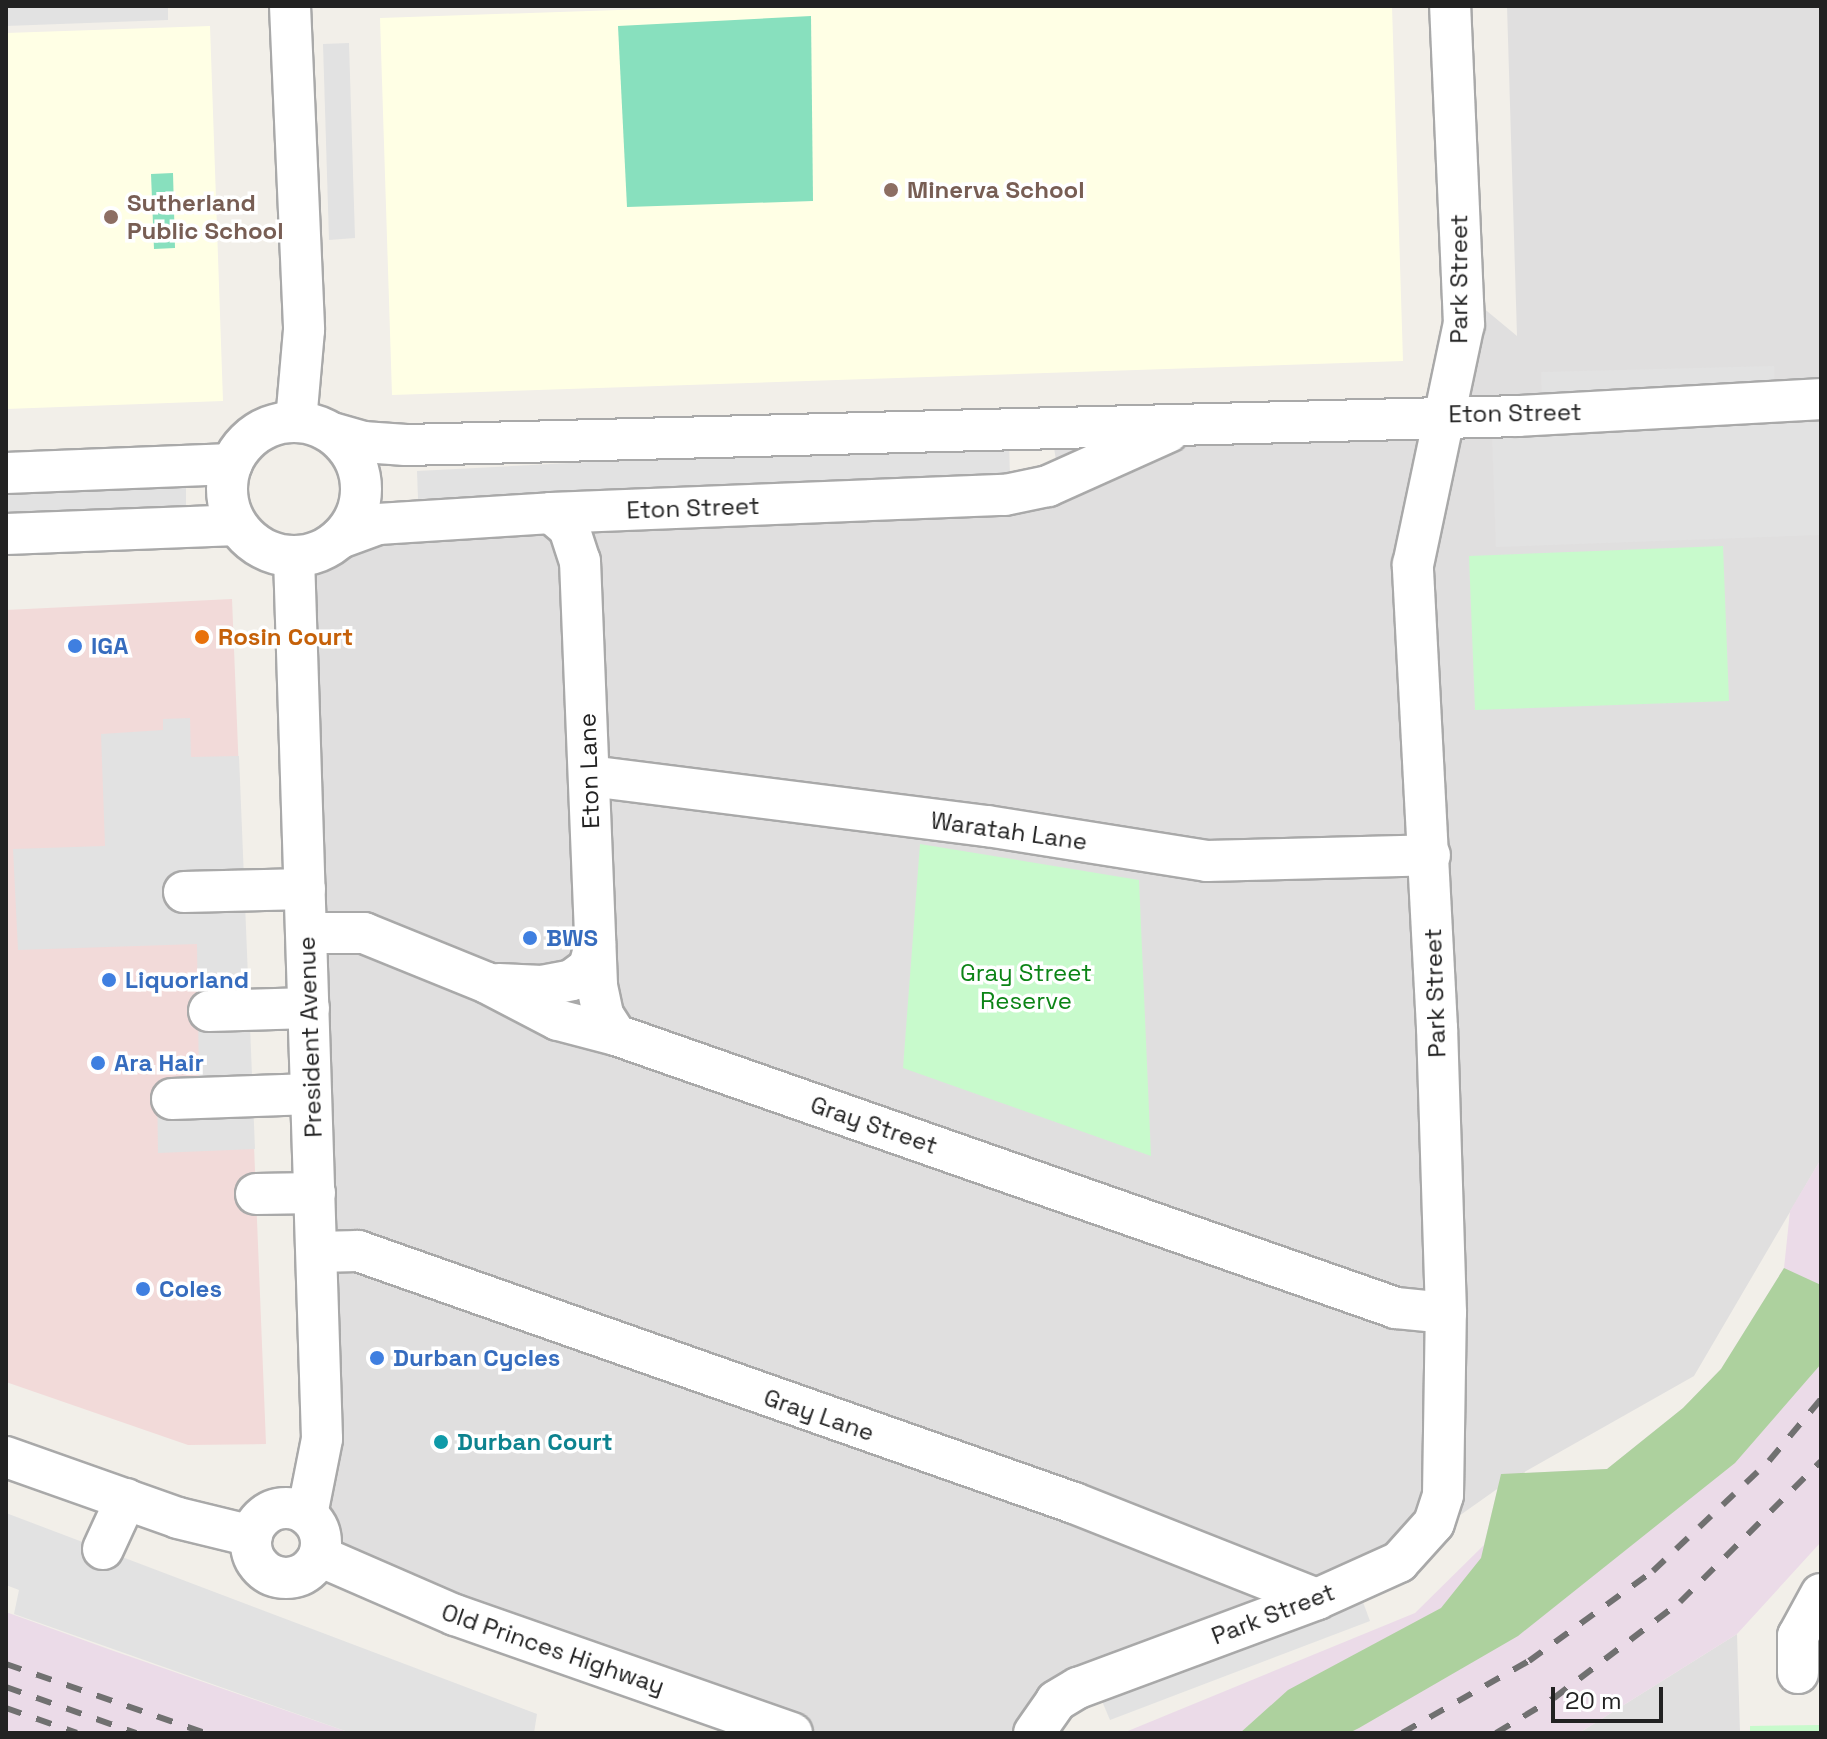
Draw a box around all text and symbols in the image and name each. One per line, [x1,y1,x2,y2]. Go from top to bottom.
place label: Minerva School [907,176,1085,204]
marker: Minerva School [882,181,900,199]
place label: Sutherland Public School [127,189,284,245]
marker: Sutherland Public School [102,208,120,226]
street label: Park Street [1445,214,1473,344]
street label: Eton Street [1448,397,1582,429]
street label: Eton Street [626,491,760,525]
place label: Rosin Court [218,623,353,651]
marker: Rosin Court [193,628,211,646]
place label: IGA [91,632,128,660]
marker: IGA [66,637,84,655]
street label: Eton Lane [573,713,605,829]
street label: Waratah Lane [929,806,1089,856]
place label: BWS [546,924,598,952]
street label: Park Street [1418,928,1452,1058]
marker: BWS [521,929,539,947]
street label: President Avenue [292,936,328,1138]
park label: Gray Street Reserve [960,959,1092,1015]
place label: Liquorland [125,966,249,994]
marker: Liquorland [100,971,118,989]
place label: Ara Hair [114,1049,204,1077]
marker: Ara Hair [89,1054,107,1072]
street label: Gray Street [807,1090,941,1160]
place label: Coles [159,1275,222,1303]
marker: Coles [134,1280,152,1298]
place label: Durban Cycles [393,1344,560,1372]
marker: Durban Cycles [368,1349,386,1367]
street label: Gray Lane [760,1383,878,1447]
place label: Durban Court [457,1428,613,1456]
marker: Durban Court [432,1433,450,1451]
street label: Park Street [1207,1577,1339,1651]
street label: Old Princes Highway [438,1597,668,1701]
scale bar [1555,1671,1667,1721]
text: 20 m [1565,1685,1622,1716]

